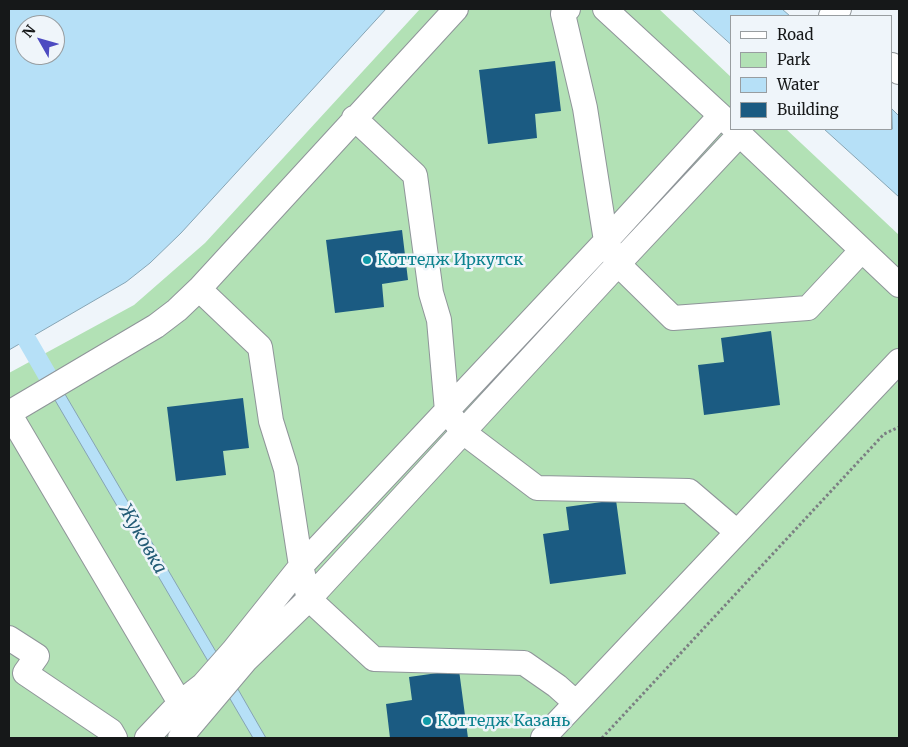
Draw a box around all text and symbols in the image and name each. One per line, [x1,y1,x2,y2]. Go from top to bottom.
north arrow [15,15,65,65]
legend [730,15,893,130]
text: N [18,21,39,41]
text: Road [777,25,813,44]
text: Park [777,50,810,69]
text: Water [777,75,819,94]
text: Building [777,100,839,119]
place label: Коттедж Иркутск [377,250,523,270]
marker: Коттедж Иркутск [361,254,373,266]
water label: Жуковка [113,500,171,578]
place label: Коттедж Казань [437,711,570,731]
marker: Коттедж Казань [421,715,433,727]

